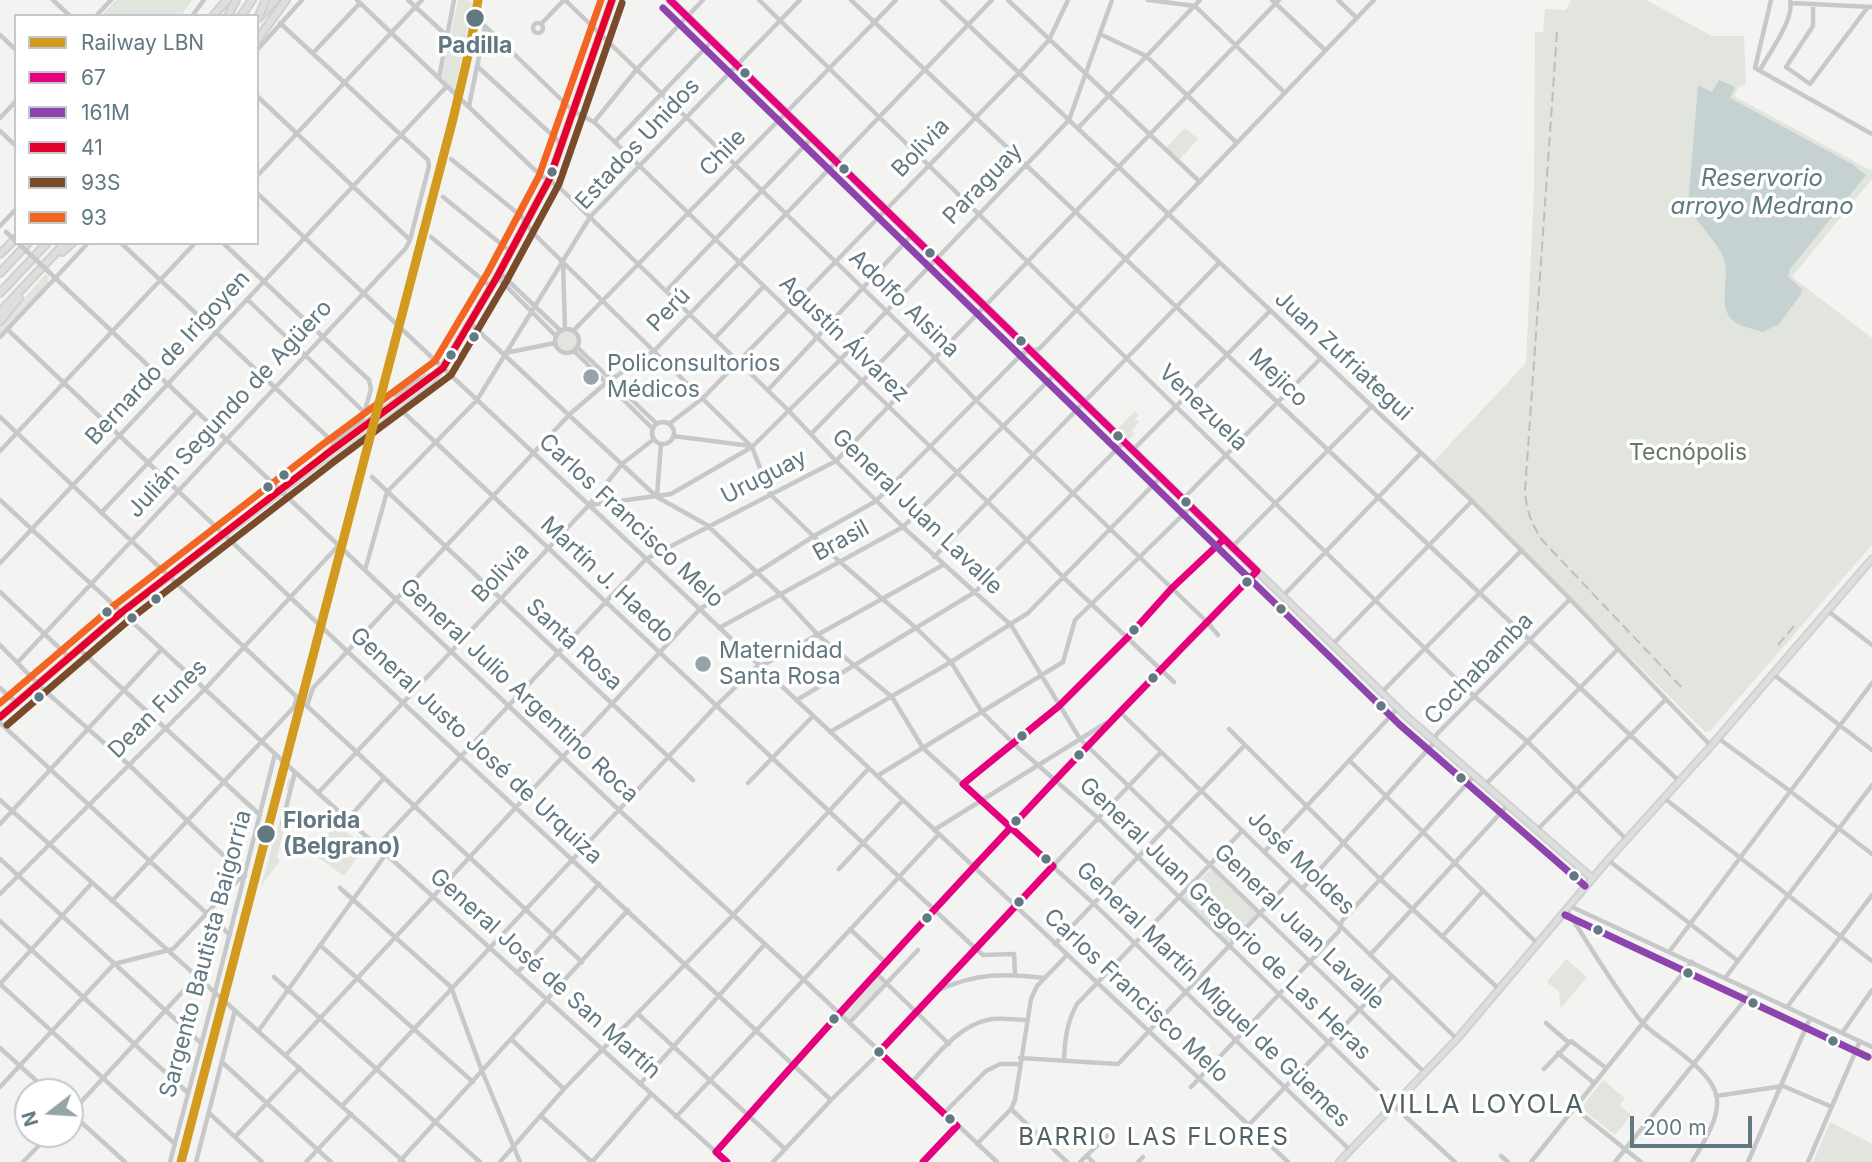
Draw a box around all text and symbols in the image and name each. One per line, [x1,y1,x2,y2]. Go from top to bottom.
marker: Padilla [464,7,486,29]
legend [14,14,259,245]
text: Railway LBN [81,30,204,55]
place label: Padilla [438,32,512,60]
text: 67 [81,65,106,90]
unlabelled marker [738,66,752,80]
street label: Estados Unidos [570,73,706,215]
text: 161M [81,100,130,125]
street label: Bolivia [886,113,956,183]
street label: Chile [694,124,752,182]
text: 41 [81,135,103,160]
street label: Paraguay [938,138,1028,230]
unlabelled marker [837,162,851,176]
unlabelled marker [545,165,559,179]
water label: Reservorio arroyo Medrano [1670,165,1854,221]
text: 93S [81,170,120,195]
text: 93 [81,205,107,230]
street label: Adolfo Alsina [843,244,965,364]
unlabelled marker [923,246,937,260]
street label: Bernardo de Irigoyen [80,265,256,451]
street label: Agustín Álvarez [773,270,915,408]
street label: Perú [642,282,696,338]
street label: Juan Zufriategui [1269,285,1417,427]
street label: Julián Segundo de Agüero [122,294,338,524]
unlabelled marker [467,330,481,344]
unlabelled marker [1014,334,1028,348]
street label: Mejico [1242,343,1314,413]
unlabelled marker [444,348,458,362]
place label: Policonsultorios Médicos [607,350,780,404]
street label: Venezuela [1153,359,1253,457]
marker: Policonsultorios Médicos [581,367,601,387]
street label: General Juan Lavalle [826,423,1008,601]
street label: Carlos Francisco Melo [533,428,729,614]
unlabelled marker [1111,429,1125,443]
park label: Tecnópolis [1629,439,1747,467]
street label: Uruguay [716,444,812,510]
unlabelled marker [277,468,291,482]
unlabelled marker [261,480,275,494]
unlabelled marker [1179,495,1193,509]
street label: Martín J. Haedo [534,511,680,649]
street label: Brasil [808,514,874,568]
street label: Bolivia [467,537,535,609]
street label: General Julio Argentino Roca [394,573,644,809]
unlabelled marker [1240,575,1254,589]
unlabelled marker [149,592,163,606]
street label: Santa Rosa [520,593,628,697]
unlabelled marker [1274,602,1288,616]
unlabelled marker [100,605,114,619]
street label: Cochabamba [1419,607,1539,731]
unlabelled marker [125,611,139,625]
street label: General Justo José de Urquiza [344,622,608,870]
unlabelled marker [1127,623,1141,637]
place label: Maternidad Santa Rosa [719,637,843,691]
street label: Dean Funes [103,654,213,764]
marker: Maternidad Santa Rosa [693,654,713,674]
unlabelled marker [1146,671,1160,685]
unlabelled marker [32,690,46,704]
unlabelled marker [1374,699,1388,713]
unlabelled marker [1015,729,1029,743]
unlabelled marker [1072,748,1086,762]
unlabelled marker [1454,771,1468,785]
street label: General Juan Gregorio de Las Heras [1073,772,1377,1066]
street label: José Moldes [1242,805,1360,921]
street label: Sargento Bautista Baigorria [154,807,258,1101]
place label: Florida (Belgrano) [283,807,401,861]
unlabelled marker [1009,814,1023,828]
marker: Florida (Belgrano) [255,823,277,845]
street label: General Juan Lavalle [1208,838,1390,1016]
unlabelled marker [1039,852,1053,866]
street label: General Martín Miguel de Güemes [1070,856,1356,1134]
street label: General José de San Martín [424,863,666,1085]
unlabelled marker [1567,869,1581,883]
unlabelled marker [1012,895,1026,909]
street label: Carlos Francisco Melo [1038,903,1234,1089]
unlabelled marker [920,911,934,925]
unlabelled marker [1591,923,1605,937]
unlabelled marker [1681,966,1695,980]
unlabelled marker [1746,996,1760,1010]
unlabelled marker [827,1012,841,1026]
unlabelled marker [1826,1034,1840,1048]
unlabelled marker [872,1045,886,1059]
north arrow [14,1078,84,1148]
district label: VILLA LOYOLA [1381,1089,1583,1121]
scale bar [1634,1102,1756,1146]
text: N [17,1108,43,1129]
unlabelled marker [943,1112,957,1126]
text: 200 m [1643,1115,1707,1140]
district label: BARRIO LAS FLORES [1020,1124,1288,1152]

